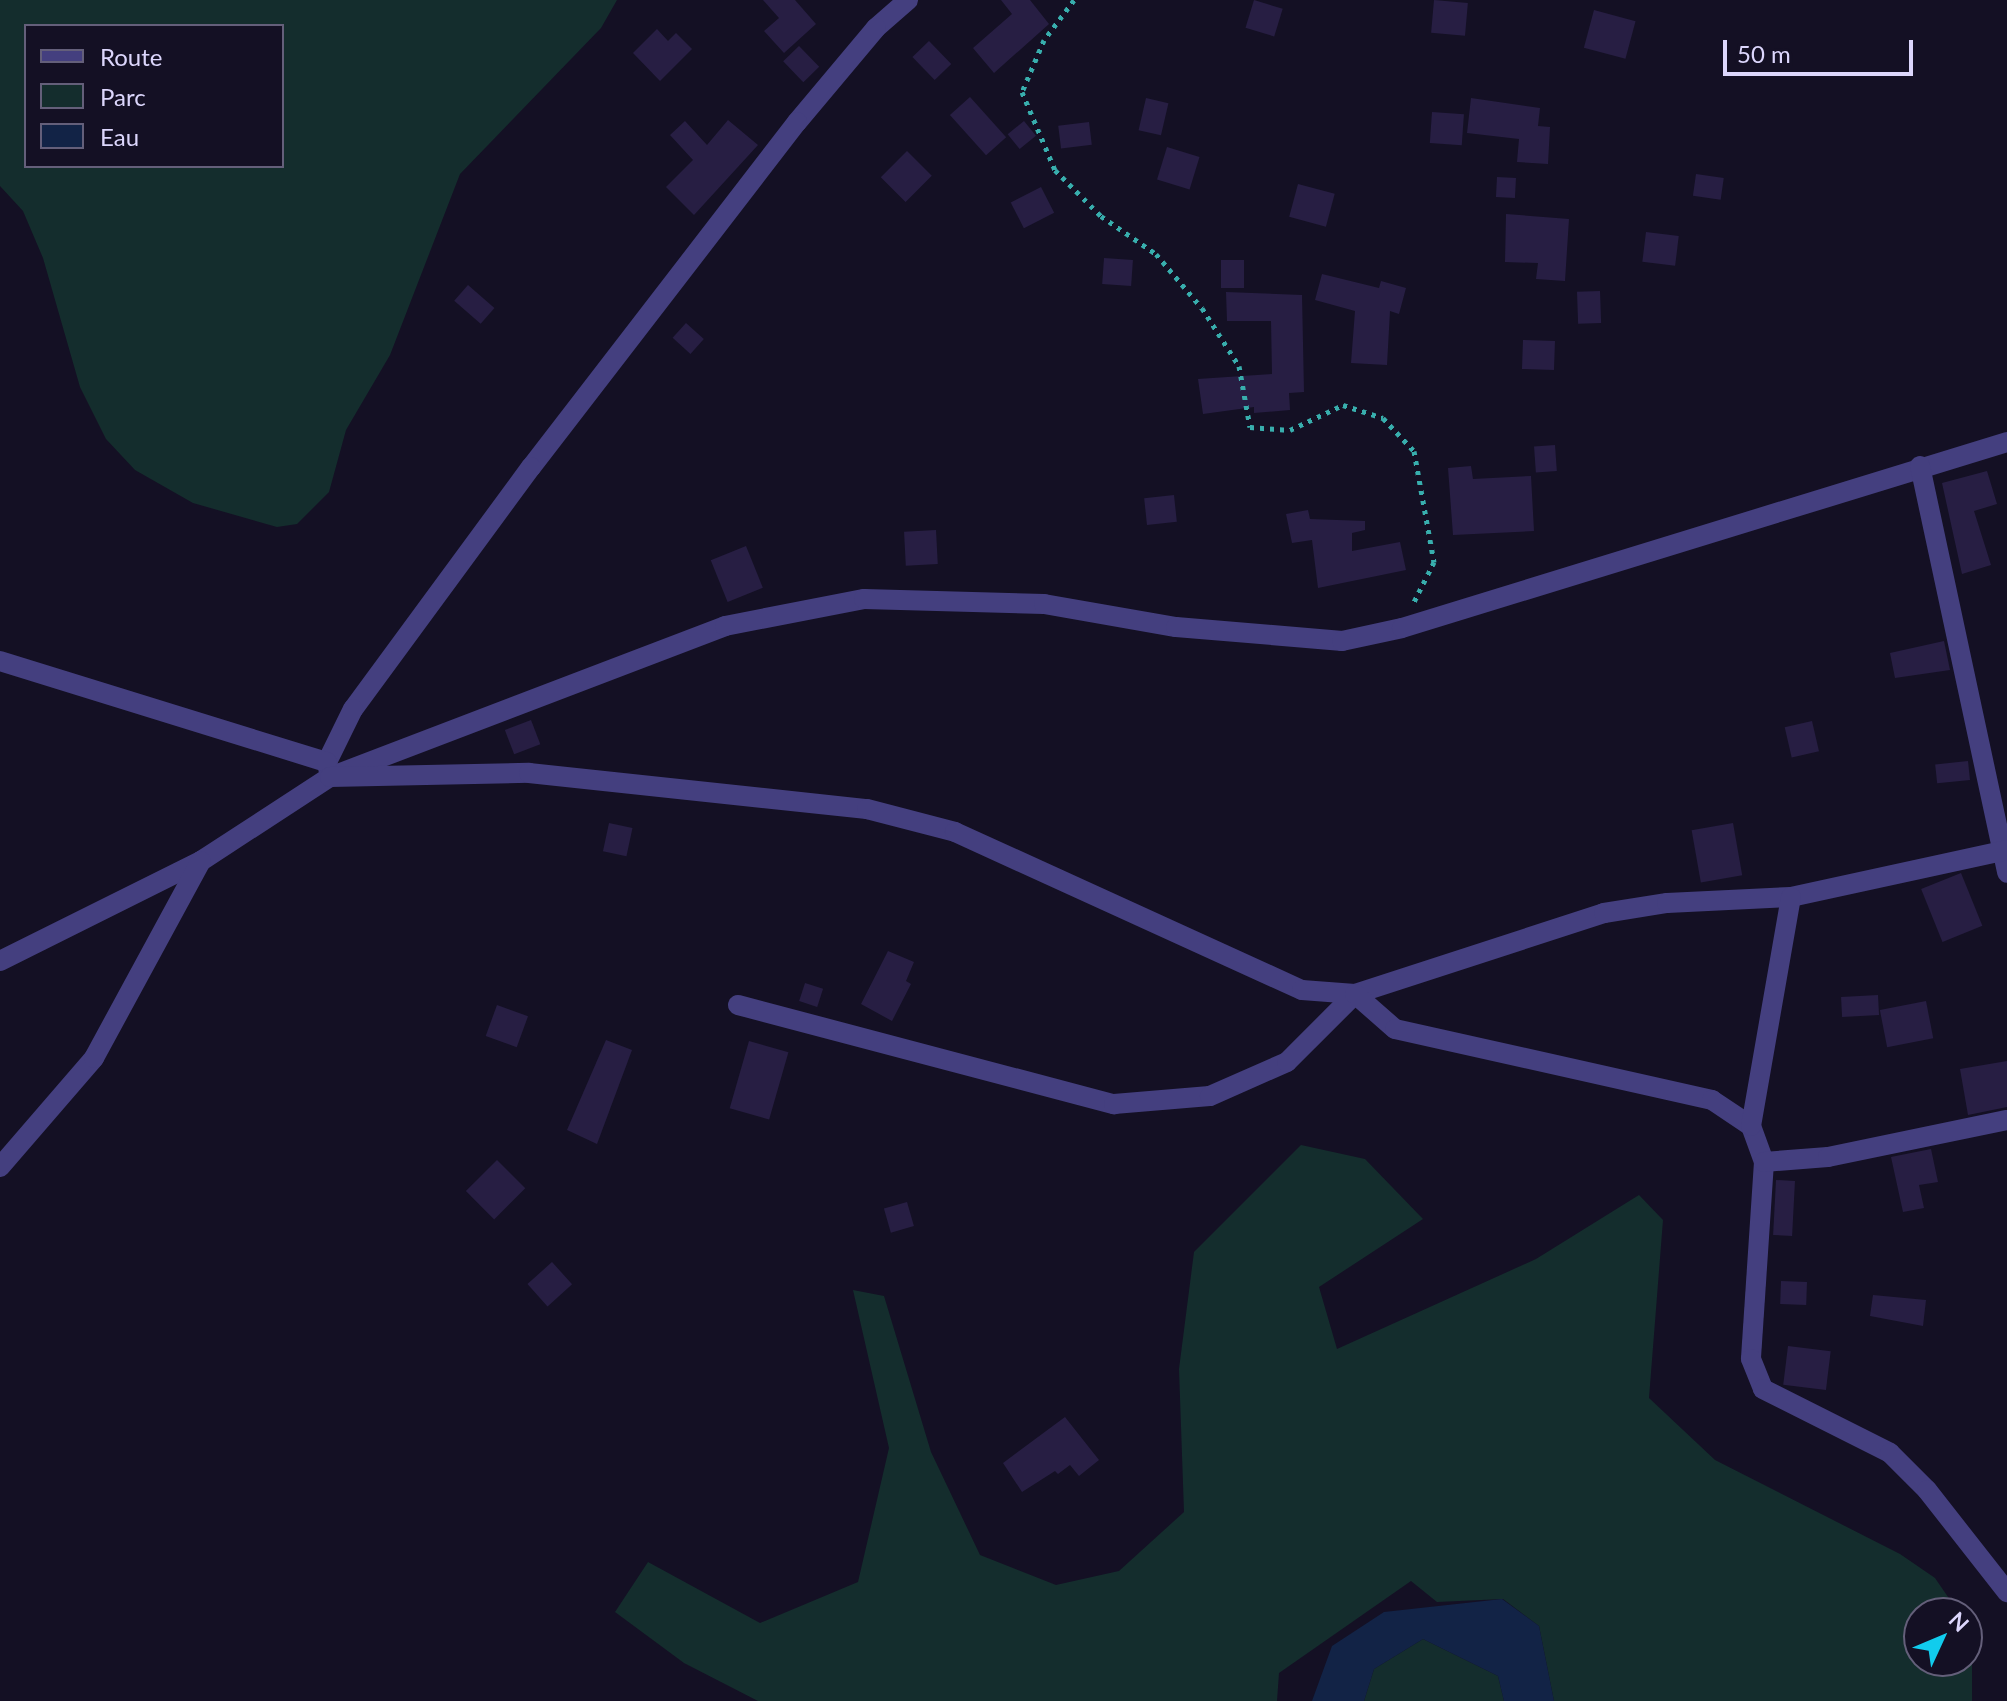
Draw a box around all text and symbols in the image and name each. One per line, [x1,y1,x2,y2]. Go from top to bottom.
legend [24,24,284,168]
scale bar [1727,24,1917,74]
text: 50 m [1737,39,1791,68]
text: Route [100,42,162,71]
text: Parc [100,82,146,111]
text: Eau [100,122,139,151]
north arrow [1903,1597,1983,1677]
text: N [1944,1606,1975,1637]

